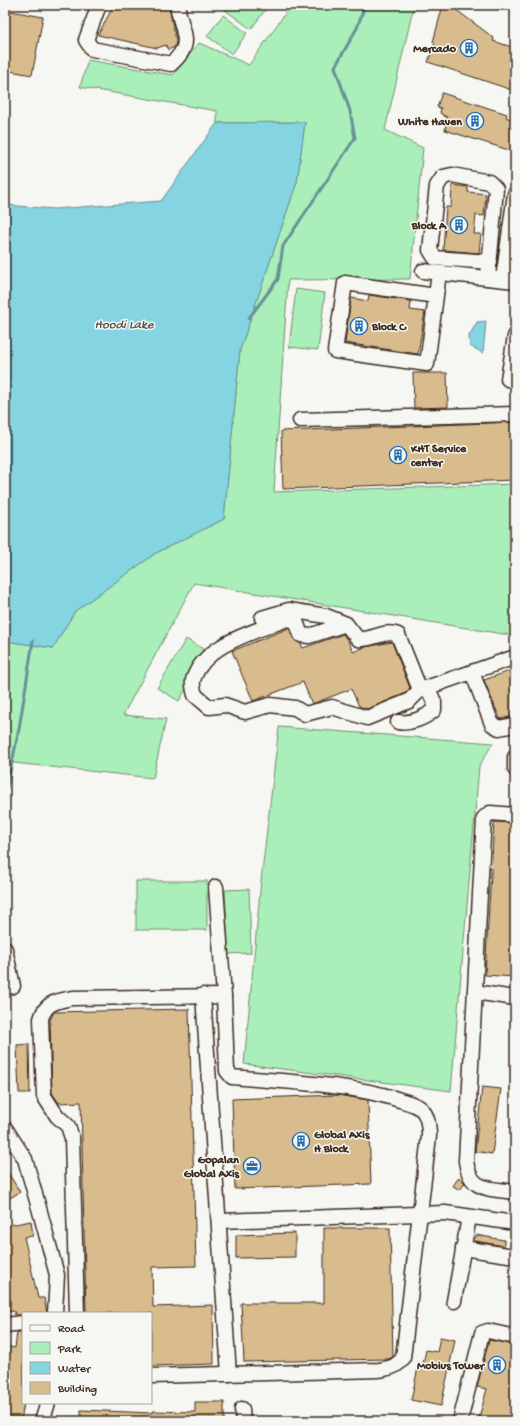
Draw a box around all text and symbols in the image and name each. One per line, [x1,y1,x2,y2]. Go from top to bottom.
building icon: Mercado [459,38,479,58]
place label: Mercado [413,43,457,57]
building icon: White Haven [465,111,485,131]
place label: White Haven [397,116,462,130]
building icon: Block A [449,215,469,235]
place label: Block A [411,220,447,234]
building icon: Block C [349,316,369,336]
water label: Hoodi Lake [95,318,155,333]
place label: Block C [371,321,407,335]
place label: KHT Service center [410,443,467,471]
building icon: KHT Service center [388,445,408,465]
place label: Global Axis H Block [314,1129,370,1157]
building icon: Global Axis H Block [291,1131,311,1151]
place label: Gopalan Global Axis [184,1154,240,1182]
office icon: Gopalan Global Axis [242,1156,262,1176]
legend [22,1312,152,1404]
text: Road [58,1323,85,1337]
text: Park [57,1343,83,1357]
building icon: Mobius Tower [487,1355,507,1375]
place label: Mobius Tower [417,1360,486,1374]
text: Water [58,1363,92,1377]
text: Building [57,1383,97,1397]

